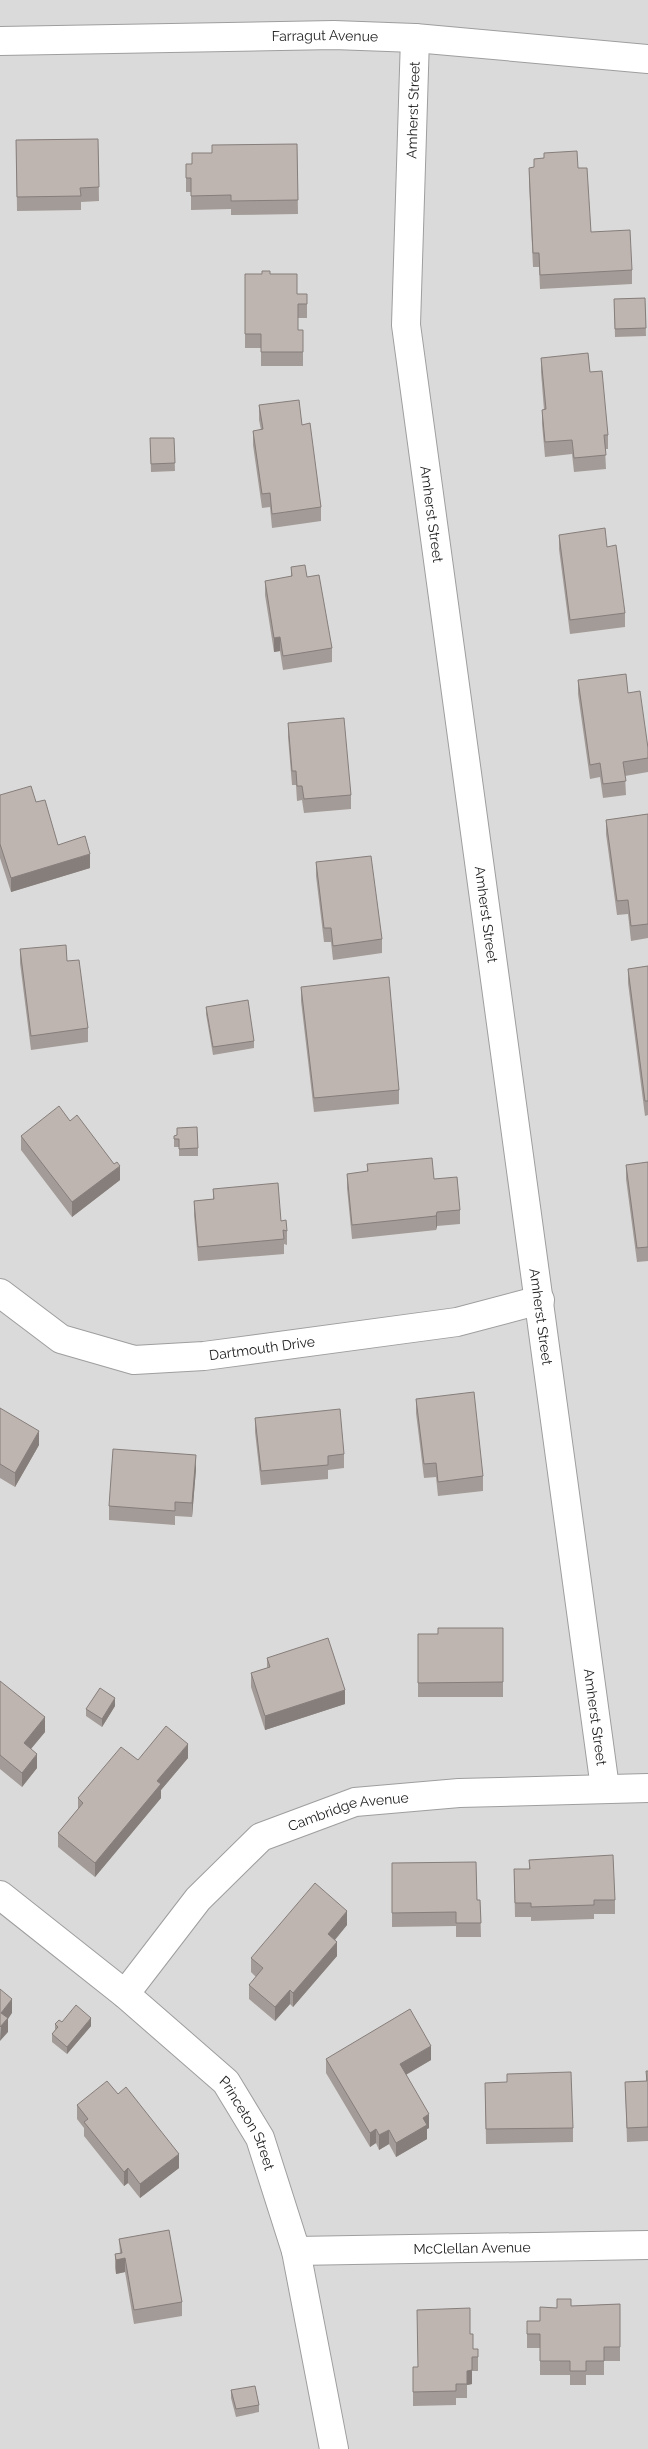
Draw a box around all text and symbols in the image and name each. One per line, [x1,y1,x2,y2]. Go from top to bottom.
street label: Farragut Avenue [272,27,378,45]
street label: Amherst Street [403,61,423,159]
street label: Amherst Street [417,465,446,564]
street label: Amherst Street [472,865,501,964]
street label: Amherst Street [526,1267,555,1366]
street label: Dartmouth Drive [208,1333,316,1363]
street label: Amherst Street [581,1668,610,1767]
street label: Cambridge Avenue [286,1789,409,1834]
street label: Princeton Street [217,2072,278,2172]
street label: McClellan Avenue [413,2239,531,2257]

